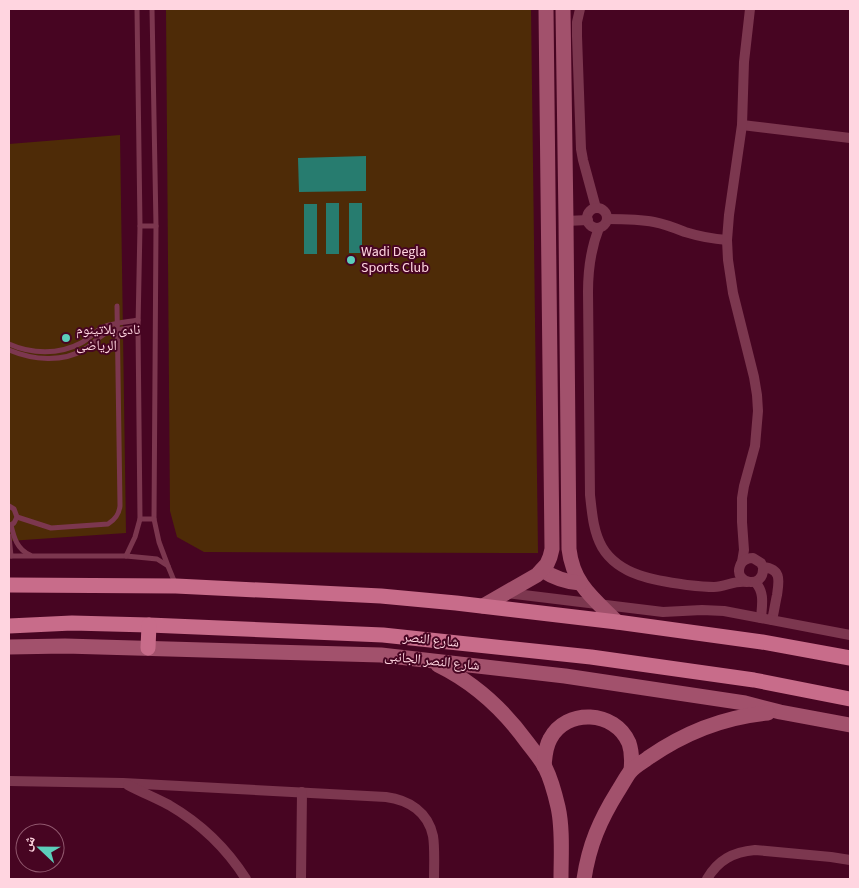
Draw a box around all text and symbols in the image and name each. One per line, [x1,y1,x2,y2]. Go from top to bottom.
place label: Wadi Degla Sports Club [361,242,429,278]
marker: Wadi Degla Sports Club [345,254,357,266]
place label: نادى بلاتينوم الرياضى [76,320,141,356]
marker: نادى بلاتينوم الرياضى [60,332,72,344]
street label: شارع النصر [401,627,460,653]
street label: شارع النصر الجانبى [383,646,481,676]
north arrow [15,823,65,873]
text: ش [17,833,41,854]

